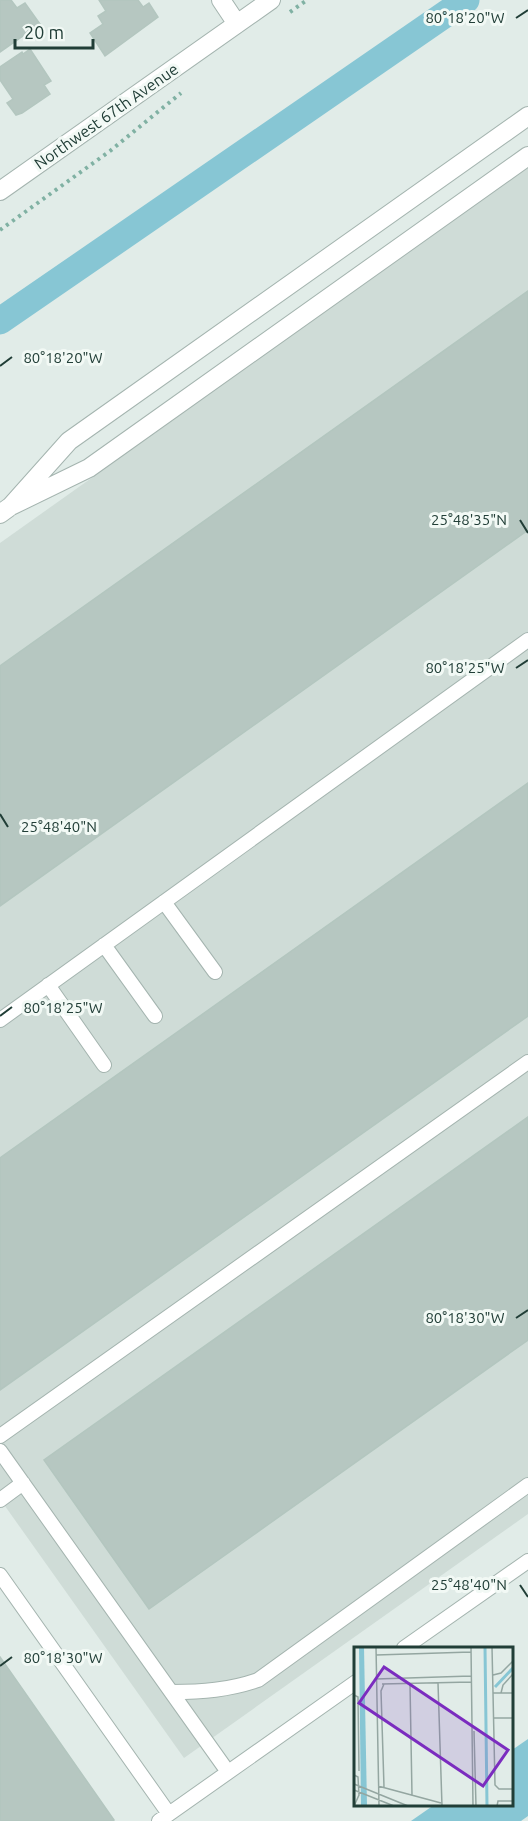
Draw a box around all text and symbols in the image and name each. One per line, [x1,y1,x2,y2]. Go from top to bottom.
text: 80°18'20"W [425,9,505,26]
scale bar [15,12,93,50]
text: 20 m [24,22,64,42]
street label: Northwest 67th Avenue [31,59,181,173]
text: 80°18'20"W [23,349,103,366]
text: 25°48'35"N [431,511,507,528]
text: 80°18'25"W [425,659,505,676]
text: 25°48'40"N [21,818,97,835]
text: 80°18'25"W [23,999,103,1016]
text: 80°18'30"W [425,1309,505,1326]
text: 25°48'40"N [431,1576,507,1593]
inset map [354,1647,513,1806]
text: 80°18'30"W [23,1649,103,1666]

